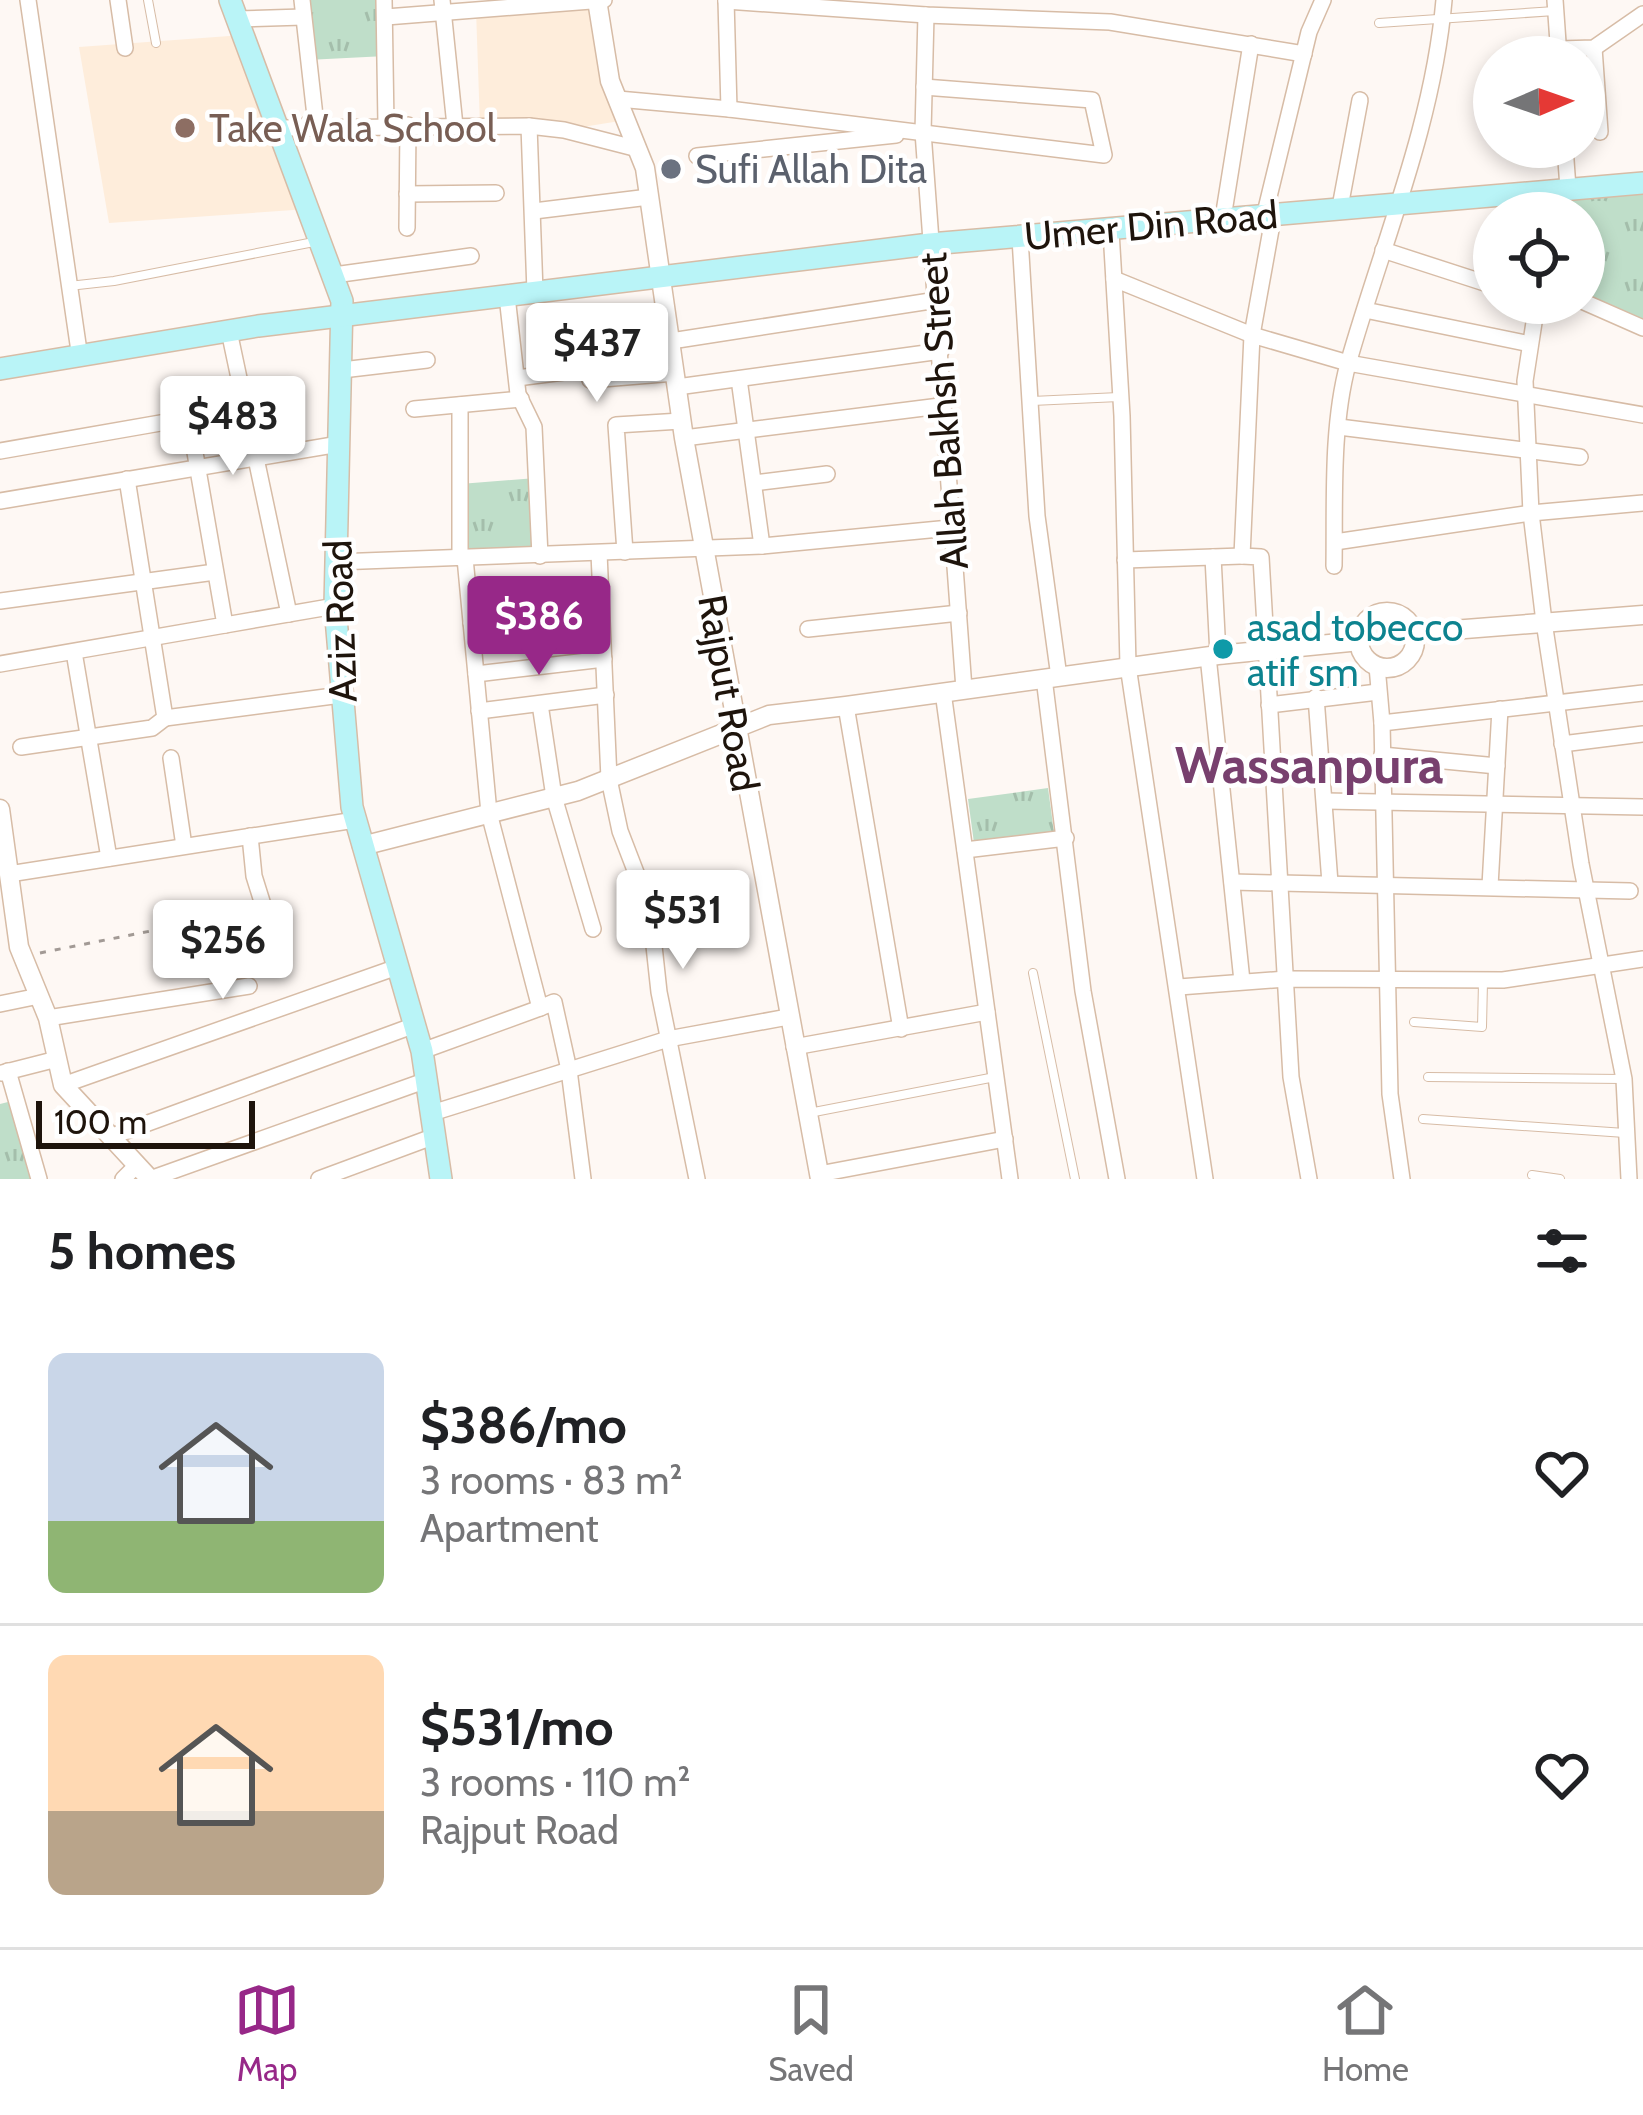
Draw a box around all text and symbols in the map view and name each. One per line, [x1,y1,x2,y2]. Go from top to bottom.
north arrow [1473,36,1605,168]
map controls [1473,36,1605,324]
place label: Take Wala School [209,104,496,152]
marker: Take Wala School [172,115,198,141]
place label: Sufi Allah Dita [695,145,927,193]
marker: Sufi Allah Dita [658,156,684,182]
street label: Umer Din Road [1022,190,1280,260]
button: locate [1473,192,1605,324]
street label: Allah Bakhsh Street [908,251,978,571]
pin: $437 [526,303,668,405]
text: $437 [553,318,641,366]
pin: $483 [162,376,304,478]
text: $483 [187,391,279,439]
street label: Aziz Road [313,539,367,703]
pin: $386 [468,576,610,678]
text: $386 [494,591,584,639]
street label: Rajput Road [688,591,770,795]
place label: asad tobecco atif sm [1247,603,1463,696]
marker: asad tobecco atif sm [1210,636,1236,662]
district label: Wassanpura [1175,734,1443,796]
pin: $531 [612,870,754,972]
text: $531 [644,885,722,933]
pin: $256 [152,900,294,1002]
text: $256 [180,915,266,963]
scale bar [36,1095,255,1148]
text: 100 m [54,1102,147,1142]
icon: filters [1529,1218,1595,1284]
text: 5 homes [48,1220,236,1282]
text: $386/mo [420,1394,627,1456]
icon: home [144,1401,288,1545]
icon: heart [1529,1440,1595,1506]
text: 3 rooms · 83 m² [420,1456,682,1504]
text: Apartment [420,1504,599,1552]
text: $531/mo [420,1696,614,1758]
icon: home [144,1703,288,1847]
icon: heart [1529,1742,1595,1808]
text: 3 rooms · 110 m² [420,1758,690,1806]
text: Rajput Road [420,1806,619,1854]
tab: Map [234,1977,300,2089]
tab: Saved [768,1977,854,2089]
tab: Home [1322,1977,1409,2089]

